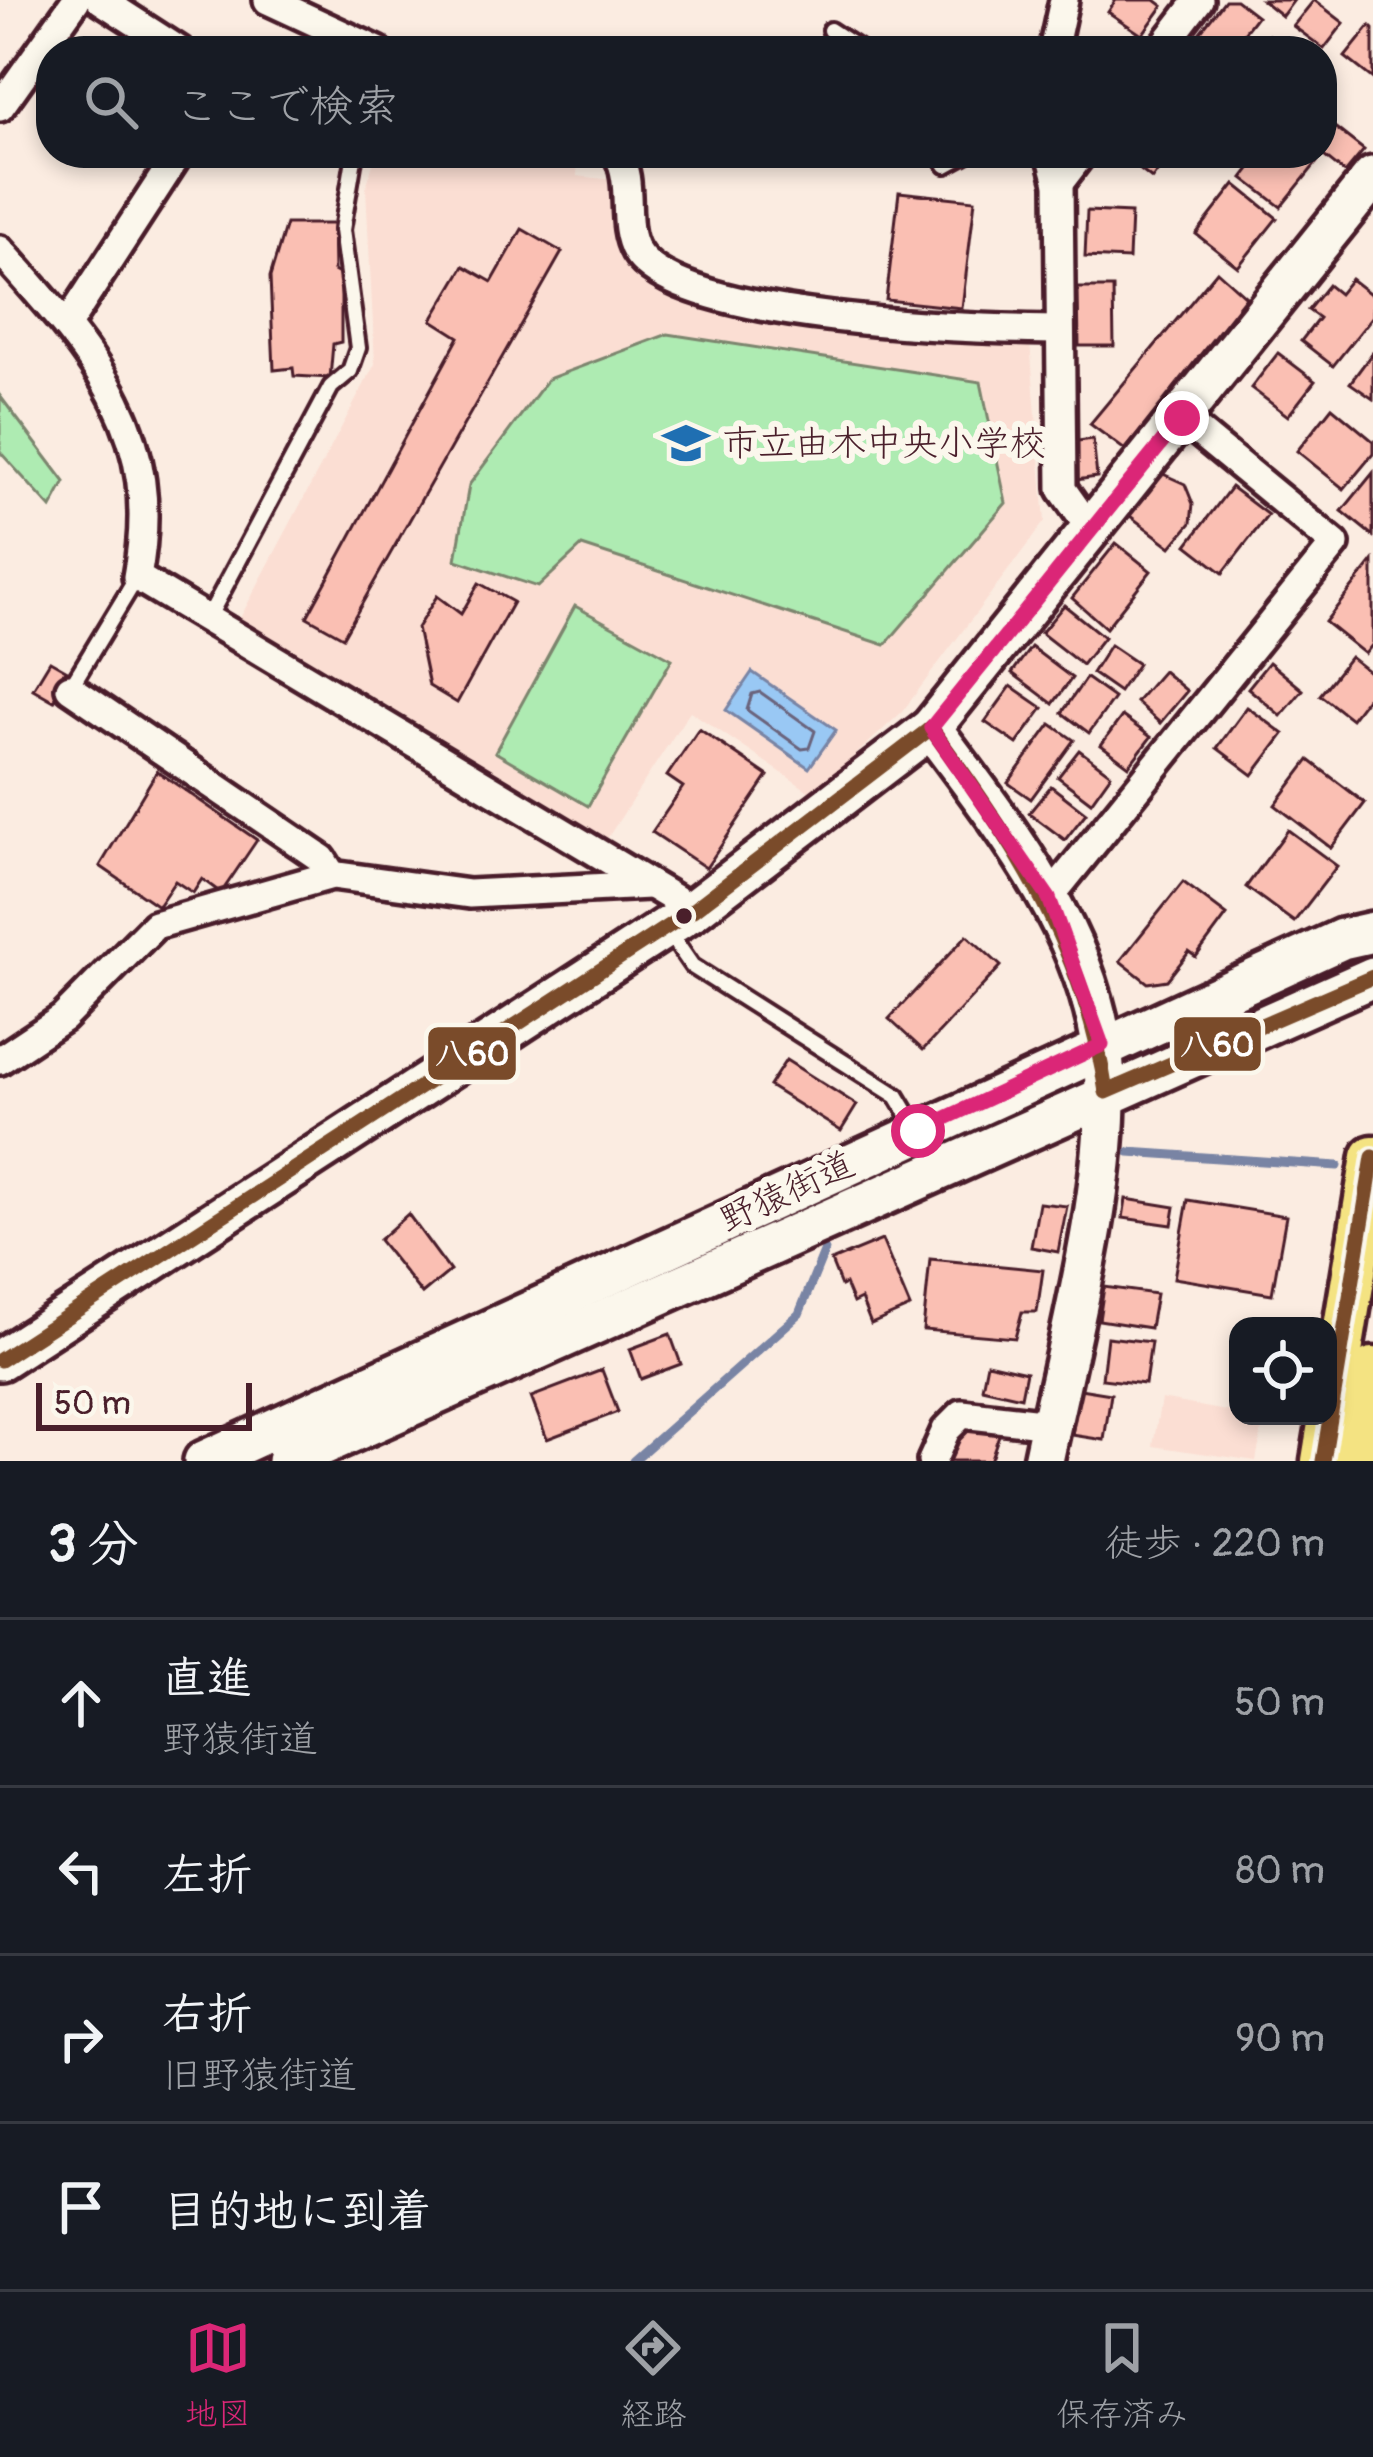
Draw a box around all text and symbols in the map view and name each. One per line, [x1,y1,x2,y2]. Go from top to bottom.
search box [36,36,1337,168]
icon: search [78,69,144,135]
text: ここで検索 [174,79,399,135]
route end [1155,391,1209,445]
school or university icon: 市立由木中央小学校 [661,418,711,468]
place label: 市立由木中央小学校 [722,421,1046,466]
unlabelled marker [673,905,695,927]
line badge: 八60 [1172,1015,1263,1073]
line badge: 八60 [426,1025,518,1082]
text: 八60 [1180,1025,1254,1066]
text: 八60 [435,1034,509,1075]
route start [891,1104,945,1158]
street label: 野猿街道 [712,1141,862,1243]
map controls [1229,1317,1337,1425]
button: locate [1229,1317,1337,1425]
scale bar [36,1377,252,1430]
text: 50 m [54,1383,131,1424]
text: 3 分 [48,1513,139,1577]
text: 徒歩 · 220 m [1104,1519,1325,1568]
text: 直進 [162,1651,252,1707]
icon: ahead [48,1670,114,1736]
text: 50 m [1234,1678,1325,1727]
text: 野猿街道 [162,1715,318,1764]
icon: left [48,1838,114,1904]
text: 80 m [1236,1846,1325,1895]
text: 左折 [162,1848,252,1904]
text: 右折 [162,1987,252,2043]
icon: right [48,2006,114,2072]
text: 90 m [1235,2014,1325,2063]
text: 旧野猿街道 [162,2051,357,2100]
icon: arrive [48,2174,114,2240]
text: 目的地に到着 [162,2184,432,2240]
tab: 地図 [185,2315,251,2435]
tab: 経路 [620,2315,686,2435]
tab: 保存済み [1056,2315,1188,2435]

